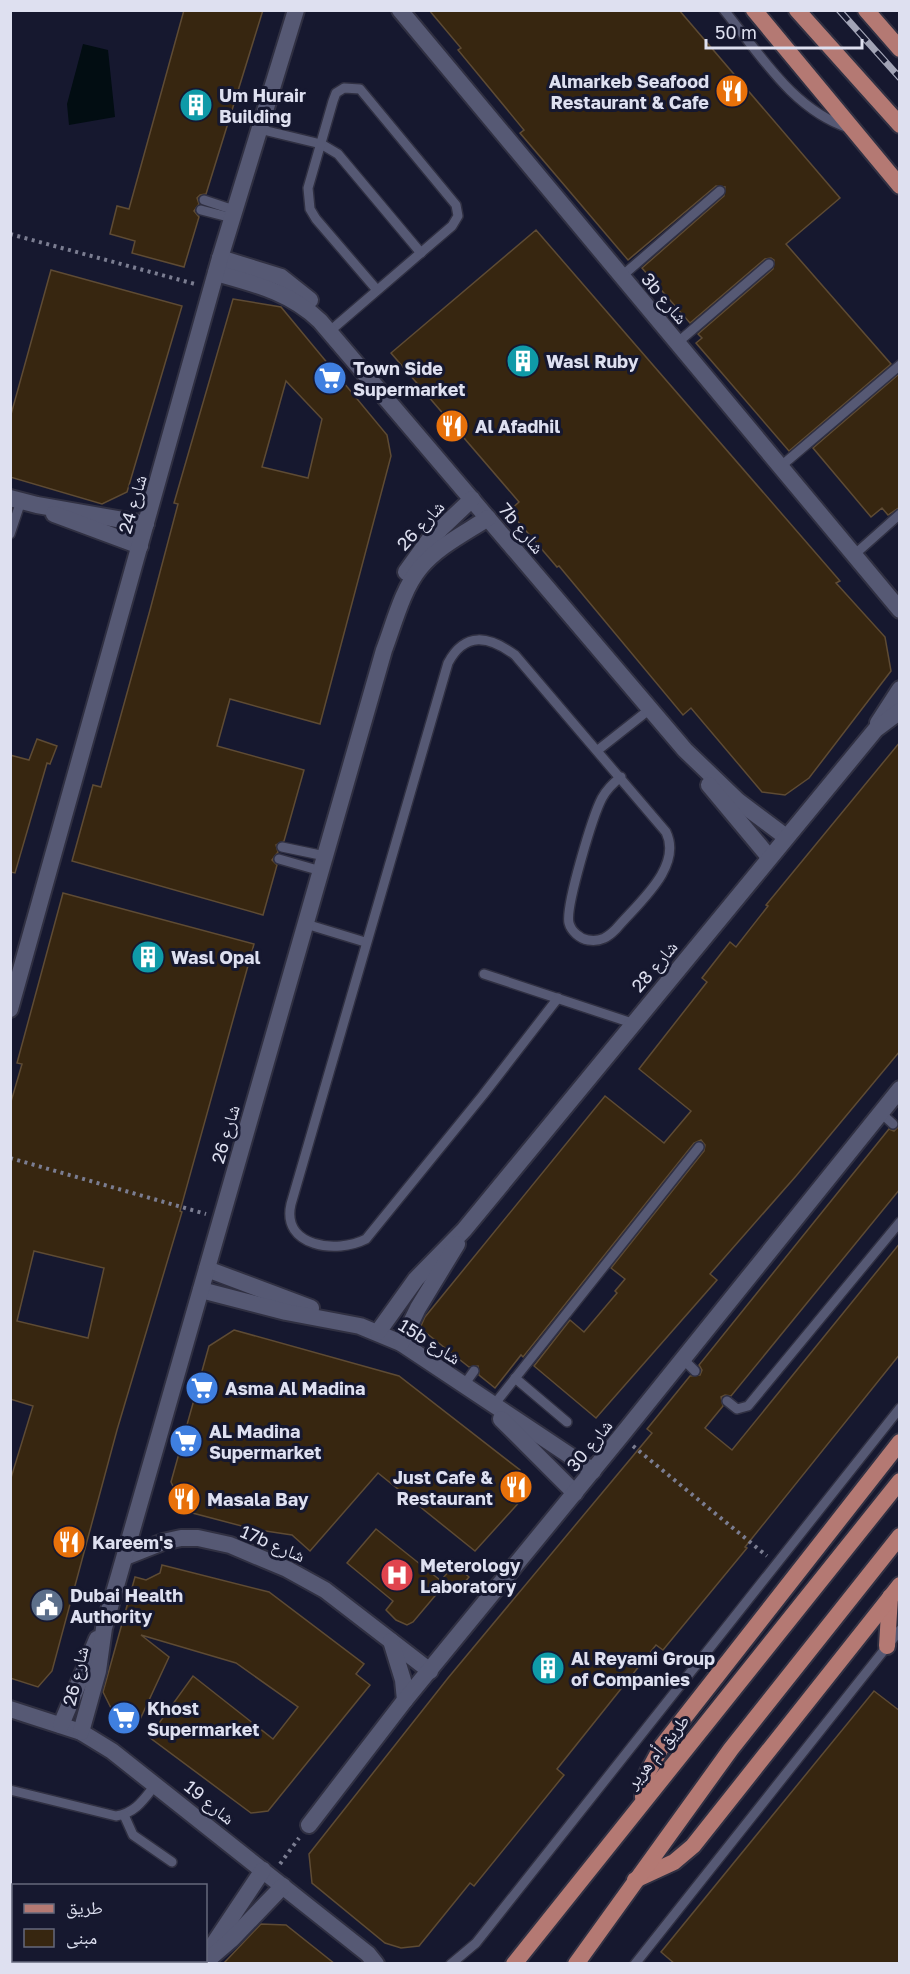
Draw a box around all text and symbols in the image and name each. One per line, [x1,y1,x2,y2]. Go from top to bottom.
scale bar [706,12,862,50]
text: 50 m [715,21,757,43]
place label: Almarkeb Seafood Restaurant & Cafe [549,70,709,113]
restaurant icon: Almarkeb Seafood Restaurant & Cafe [714,73,750,109]
place label: Um Hurair Building [219,84,306,127]
building icon: Um Hurair Building [178,87,214,123]
street label: 3b شارع [636,268,693,329]
building icon: Wasl Ruby [505,343,541,379]
place label: Wasl Ruby [546,350,639,372]
place label: Town Side Supermarket [353,357,466,400]
supermarket icon: Town Side Supermarket [312,360,348,396]
restaurant icon: Al Afadhil [434,408,470,444]
place label: Al Afadhil [475,415,560,437]
street label: شارع 24 [113,472,152,536]
street label: شارع 26 [391,496,449,555]
street label: 7b شارع [494,498,549,558]
street label: شارع 28 [626,936,683,997]
building icon: Wasl Opal [130,939,166,975]
place label: Wasl Opal [171,946,261,968]
street label: شارع 26 [206,1102,245,1166]
street label: 15b شارع [394,1313,465,1369]
supermarket icon: Asma Al Madina [184,1370,220,1406]
place label: Asma Al Madina [225,1377,365,1399]
street label: شارع 30 [561,1415,617,1476]
place label: AL Madina Supermarket [209,1420,322,1463]
supermarket icon: AL Madina Supermarket [168,1423,204,1459]
place label: Just Cafe & Restaurant [393,1466,493,1509]
restaurant icon: Just Cafe & Restaurant [498,1469,534,1505]
restaurant icon: Masala Bay [166,1481,202,1517]
place label: Masala Bay [207,1488,309,1510]
street label: 17b شارع [237,1520,309,1567]
restaurant icon: Kareem's [51,1524,87,1560]
place label: Kareem's [92,1531,173,1553]
place label: Meterology Laboratory [420,1554,521,1597]
hospital icon: Meterology Laboratory [379,1557,415,1593]
place label: Dubai Health Authority [70,1584,183,1627]
public building icon: Dubai Health Authority [29,1587,65,1623]
street label: شارع 26 [58,1644,93,1708]
place label: Al Reyami Group of Companies [571,1647,715,1690]
building icon: Al Reyami Group of Companies [530,1650,566,1686]
place label: Khost Supermarket [147,1697,260,1740]
supermarket icon: Khost Supermarket [106,1700,142,1736]
street label: طريق أم هرير [620,1710,695,1794]
street label: شارع 19 [180,1775,240,1830]
legend [12,1884,207,1962]
text: طريق [66,1896,103,1919]
text: مبنى [66,1926,97,1949]

